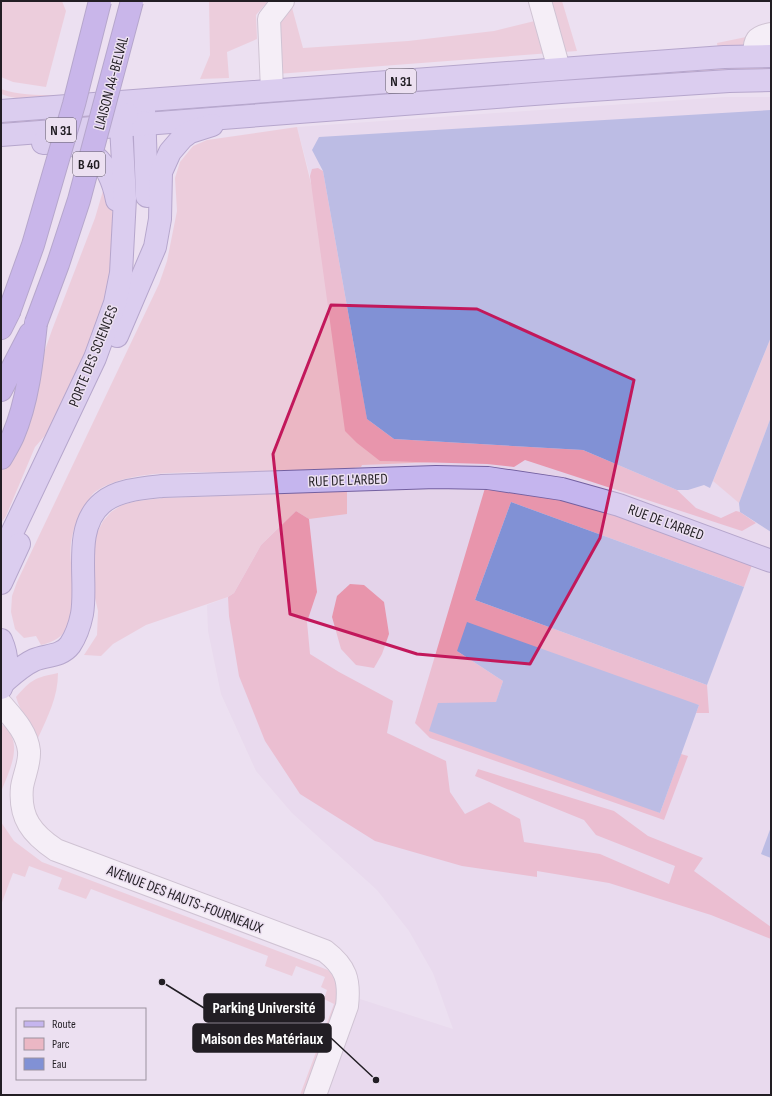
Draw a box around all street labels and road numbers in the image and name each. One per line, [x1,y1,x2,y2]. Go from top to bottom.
street label: LIAISON A4-BELVAL [90,34,133,132]
road number: N 31 [386,69,416,93]
road number: N 31 [46,118,76,142]
road number: B 40 [73,152,105,176]
street label: PORTE DES SCIENCES [64,303,122,410]
street label: RUE DE L'ARBED [308,470,388,491]
street label: RUE DE L'ARBED [625,500,706,545]
street label: AVENUE DES HAUTS-FOURNEAUX [103,861,266,938]

